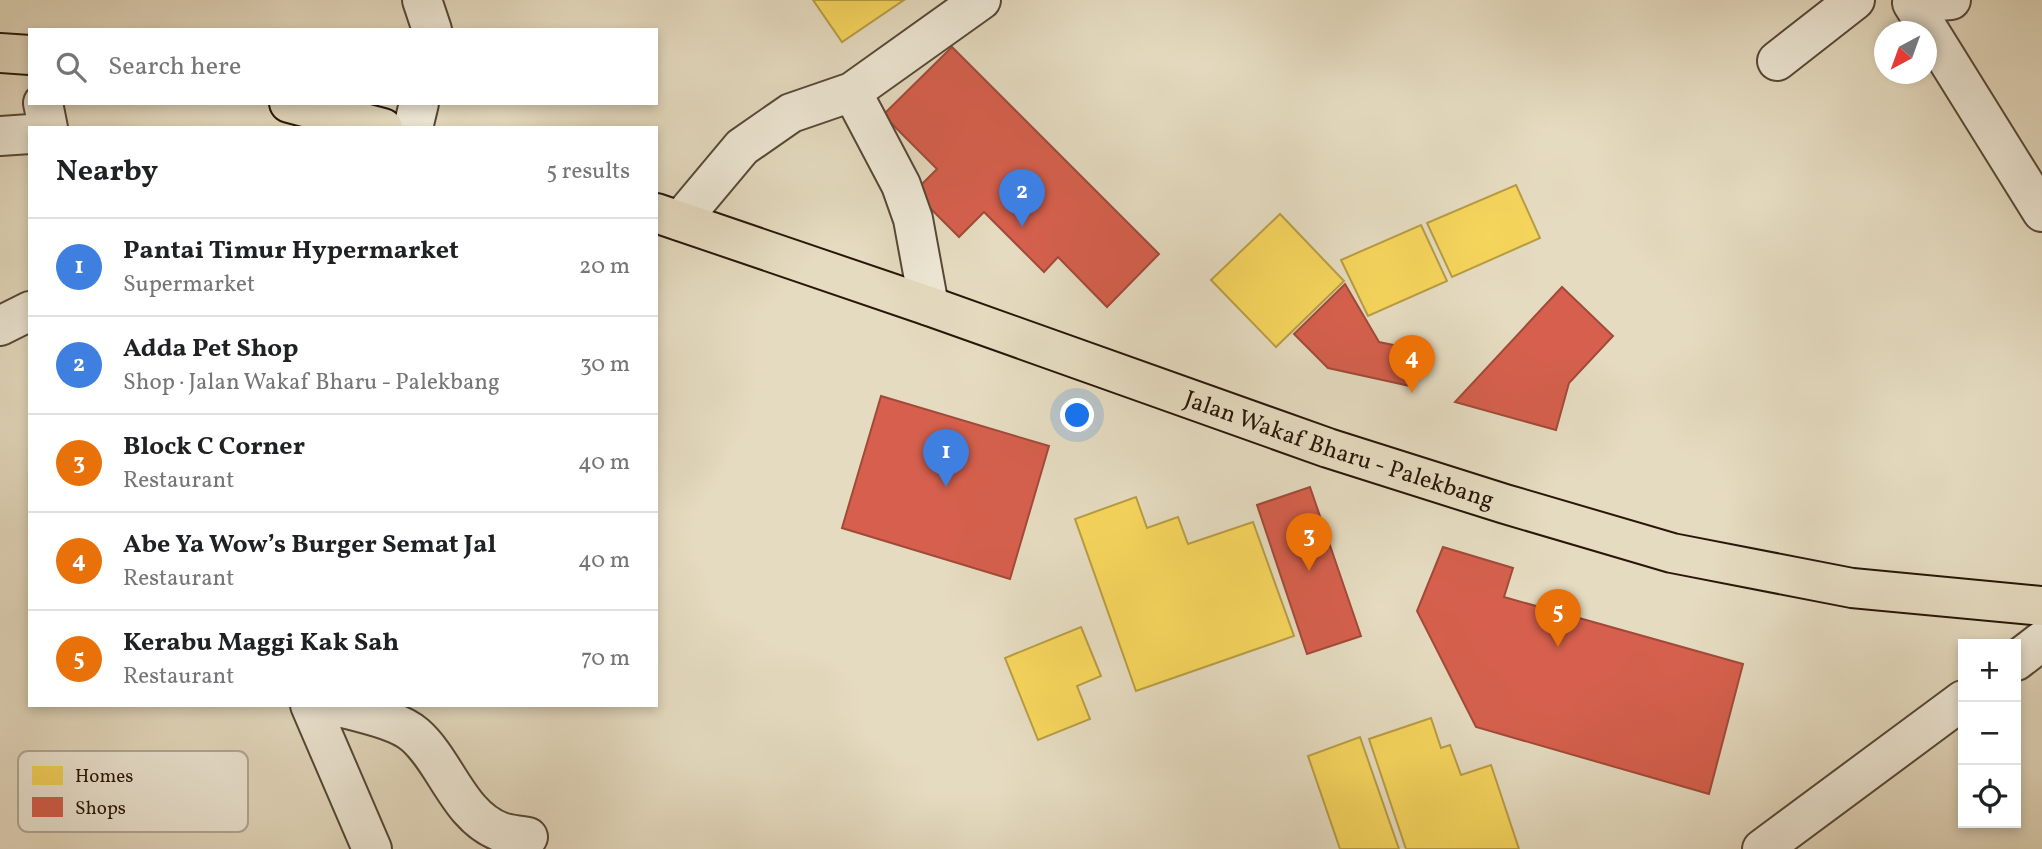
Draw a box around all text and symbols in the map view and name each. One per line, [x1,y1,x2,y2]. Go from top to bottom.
north arrow [1874,21,1937,84]
search box [28,28,658,105]
icon: search [52,48,90,86]
text: Search here [108,49,241,85]
text: Nearby [56,151,158,193]
text: 5 results [546,156,630,188]
pin: 2 [999,169,1045,227]
text: Pantai Timur Hypermarket [123,233,459,269]
text: 1 [74,251,84,283]
text: 20 m [579,251,630,283]
text: Supermarket [123,269,255,301]
text: Adda Pet Shop [123,331,298,367]
pin: 4 [1389,335,1435,393]
text: 2 [73,349,85,381]
text: 30 m [580,349,630,381]
text: Shop · Jalan Wakaf Bharu - Palekbang [123,367,500,399]
street label: Jalan Wakaf Bharu - Palekbang [1179,383,1498,518]
your location [1060,398,1094,432]
text: Block C Corner [123,429,305,465]
pin: 1 [923,429,969,487]
text: 3 [73,447,85,479]
text: 40 m [578,447,630,479]
text: Restaurant [123,465,234,497]
pin: 3 [1286,513,1332,571]
text: Abe Ya Wow’s Burger Semat Jal [123,527,496,563]
text: 4 [72,545,86,577]
text: 40 m [578,545,630,577]
text: Restaurant [123,563,234,595]
pin: 5 [1535,589,1581,647]
text: Kerabu Maggi Kak Sah [123,625,399,661]
map controls [1958,639,2021,828]
button: + [1958,639,2021,702]
text: 5 [73,643,85,675]
text: 70 m [581,643,630,675]
text: Restaurant [123,661,234,693]
button: − [1958,702,2021,765]
legend [18,751,248,832]
text: Homes [75,764,133,790]
button: locate [1958,765,2021,828]
text: Shops [75,796,126,822]

